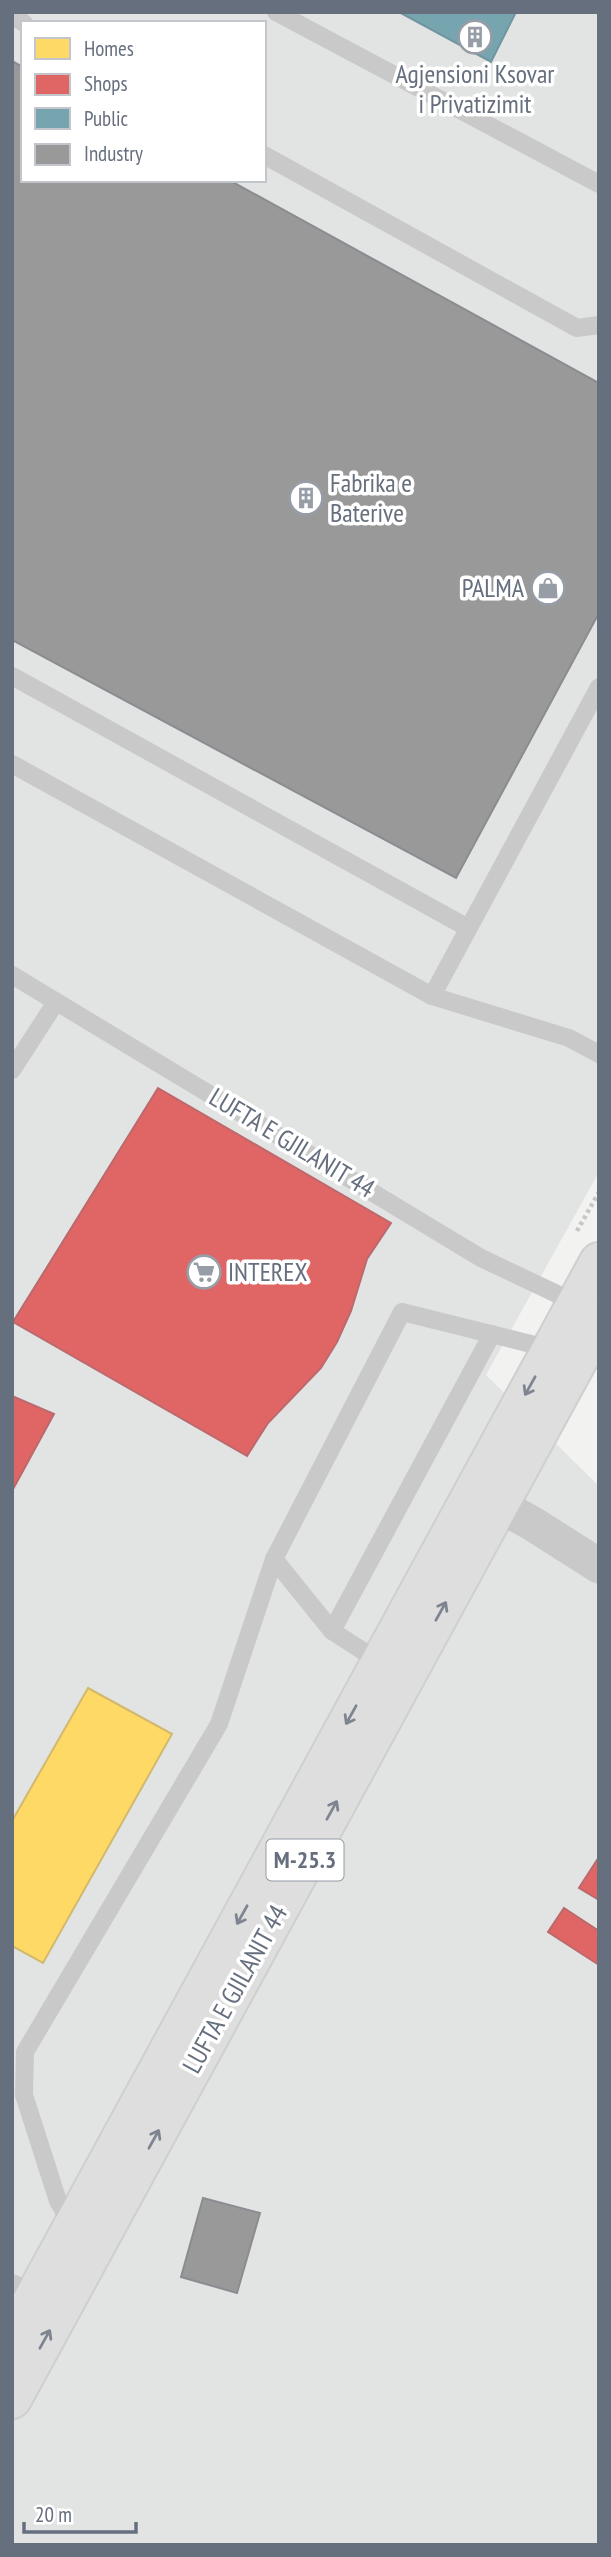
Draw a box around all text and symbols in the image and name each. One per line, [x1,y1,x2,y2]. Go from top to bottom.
building icon: Agjensioni Ksovar i Privatizimit [456,18,494,56]
legend [21,21,266,182]
text: Homes [84,35,134,62]
place label: Agjensioni Ksovar i Privatizimit [396,57,554,120]
text: Shops [84,70,128,97]
text: Public [84,105,129,132]
text: Industry [84,140,143,167]
place label: Fabrika e Baterive [330,466,412,529]
building icon: Fabrika e Baterive [287,479,325,517]
shop icon: PALMA [529,569,567,607]
place label: PALMA [462,571,525,604]
street label: LUFTA E GJILANIT 44 [204,1080,381,1205]
supermarket icon: INTEREX [185,1253,223,1291]
place label: INTEREX [228,1255,307,1288]
one-way arrow [523,1376,537,1396]
one-way arrow [434,1601,448,1621]
one-way arrow [344,1705,358,1725]
one-way arrow [326,1801,340,1821]
road number: M-25.3 [266,1840,344,1881]
street label: LUFTA E GJILANIT 44 [175,1899,294,2079]
one-way arrow [235,1904,248,1925]
one-way arrow [147,2130,161,2150]
one-way arrow [38,2330,52,2350]
scale bar [24,2490,136,2534]
text: 20 m [35,2501,72,2528]

